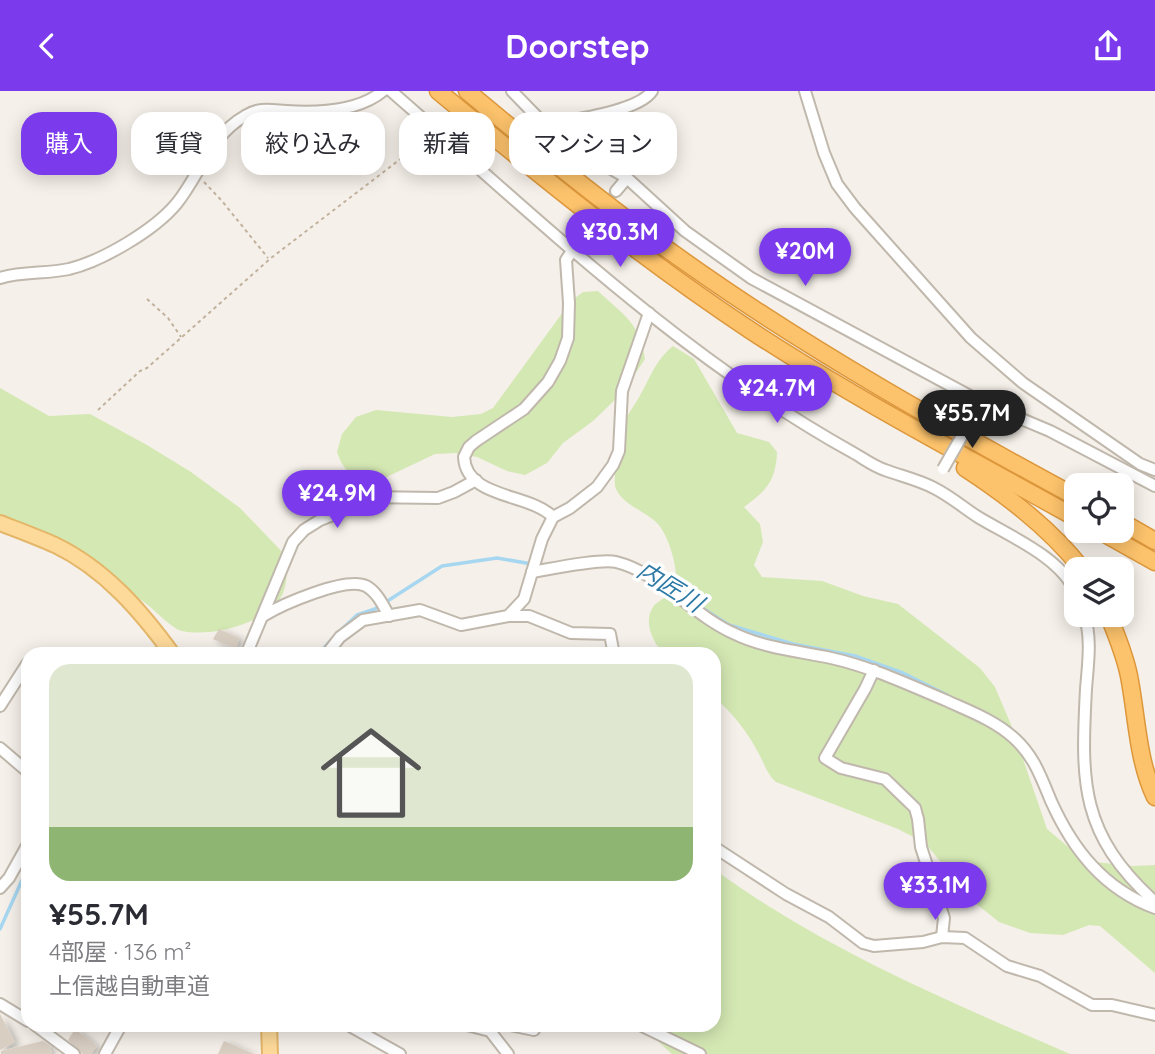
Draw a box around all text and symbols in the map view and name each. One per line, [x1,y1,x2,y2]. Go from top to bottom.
text: Doorstep [505,26,650,66]
icon: back [28,27,66,65]
icon: share [1089,27,1127,65]
chip: 購入 [21,112,117,175]
chip: 賃貸 [131,112,227,175]
chip: 絞り込み [241,112,385,175]
chip: 新着 [399,112,495,175]
chip: マンション [509,112,677,175]
pin: ¥30.3M [563,209,677,269]
text: ¥30.3M [581,217,659,246]
pin: ¥20M [764,229,846,288]
text: ¥20M [775,236,835,265]
pin: ¥24.7M [720,365,834,425]
text: ¥24.7M [738,373,816,402]
pin: ¥55.7M [915,391,1029,450]
text: ¥55.7M [934,398,1010,427]
pin: ¥24.9M [280,471,394,530]
map controls [1064,473,1134,627]
button: locate [1064,473,1134,543]
text: ¥24.9M [298,478,376,507]
water label: 内匠川 [632,554,712,620]
button: layers [1064,557,1134,627]
icon: home [308,710,434,836]
pin: ¥33.1M [878,863,992,922]
text: ¥33.1M [900,870,970,899]
text: ¥55.7M [49,895,149,933]
text: 4部屋 · 136 m² [49,937,192,966]
text: 上信越自動車道 [49,971,210,1000]

